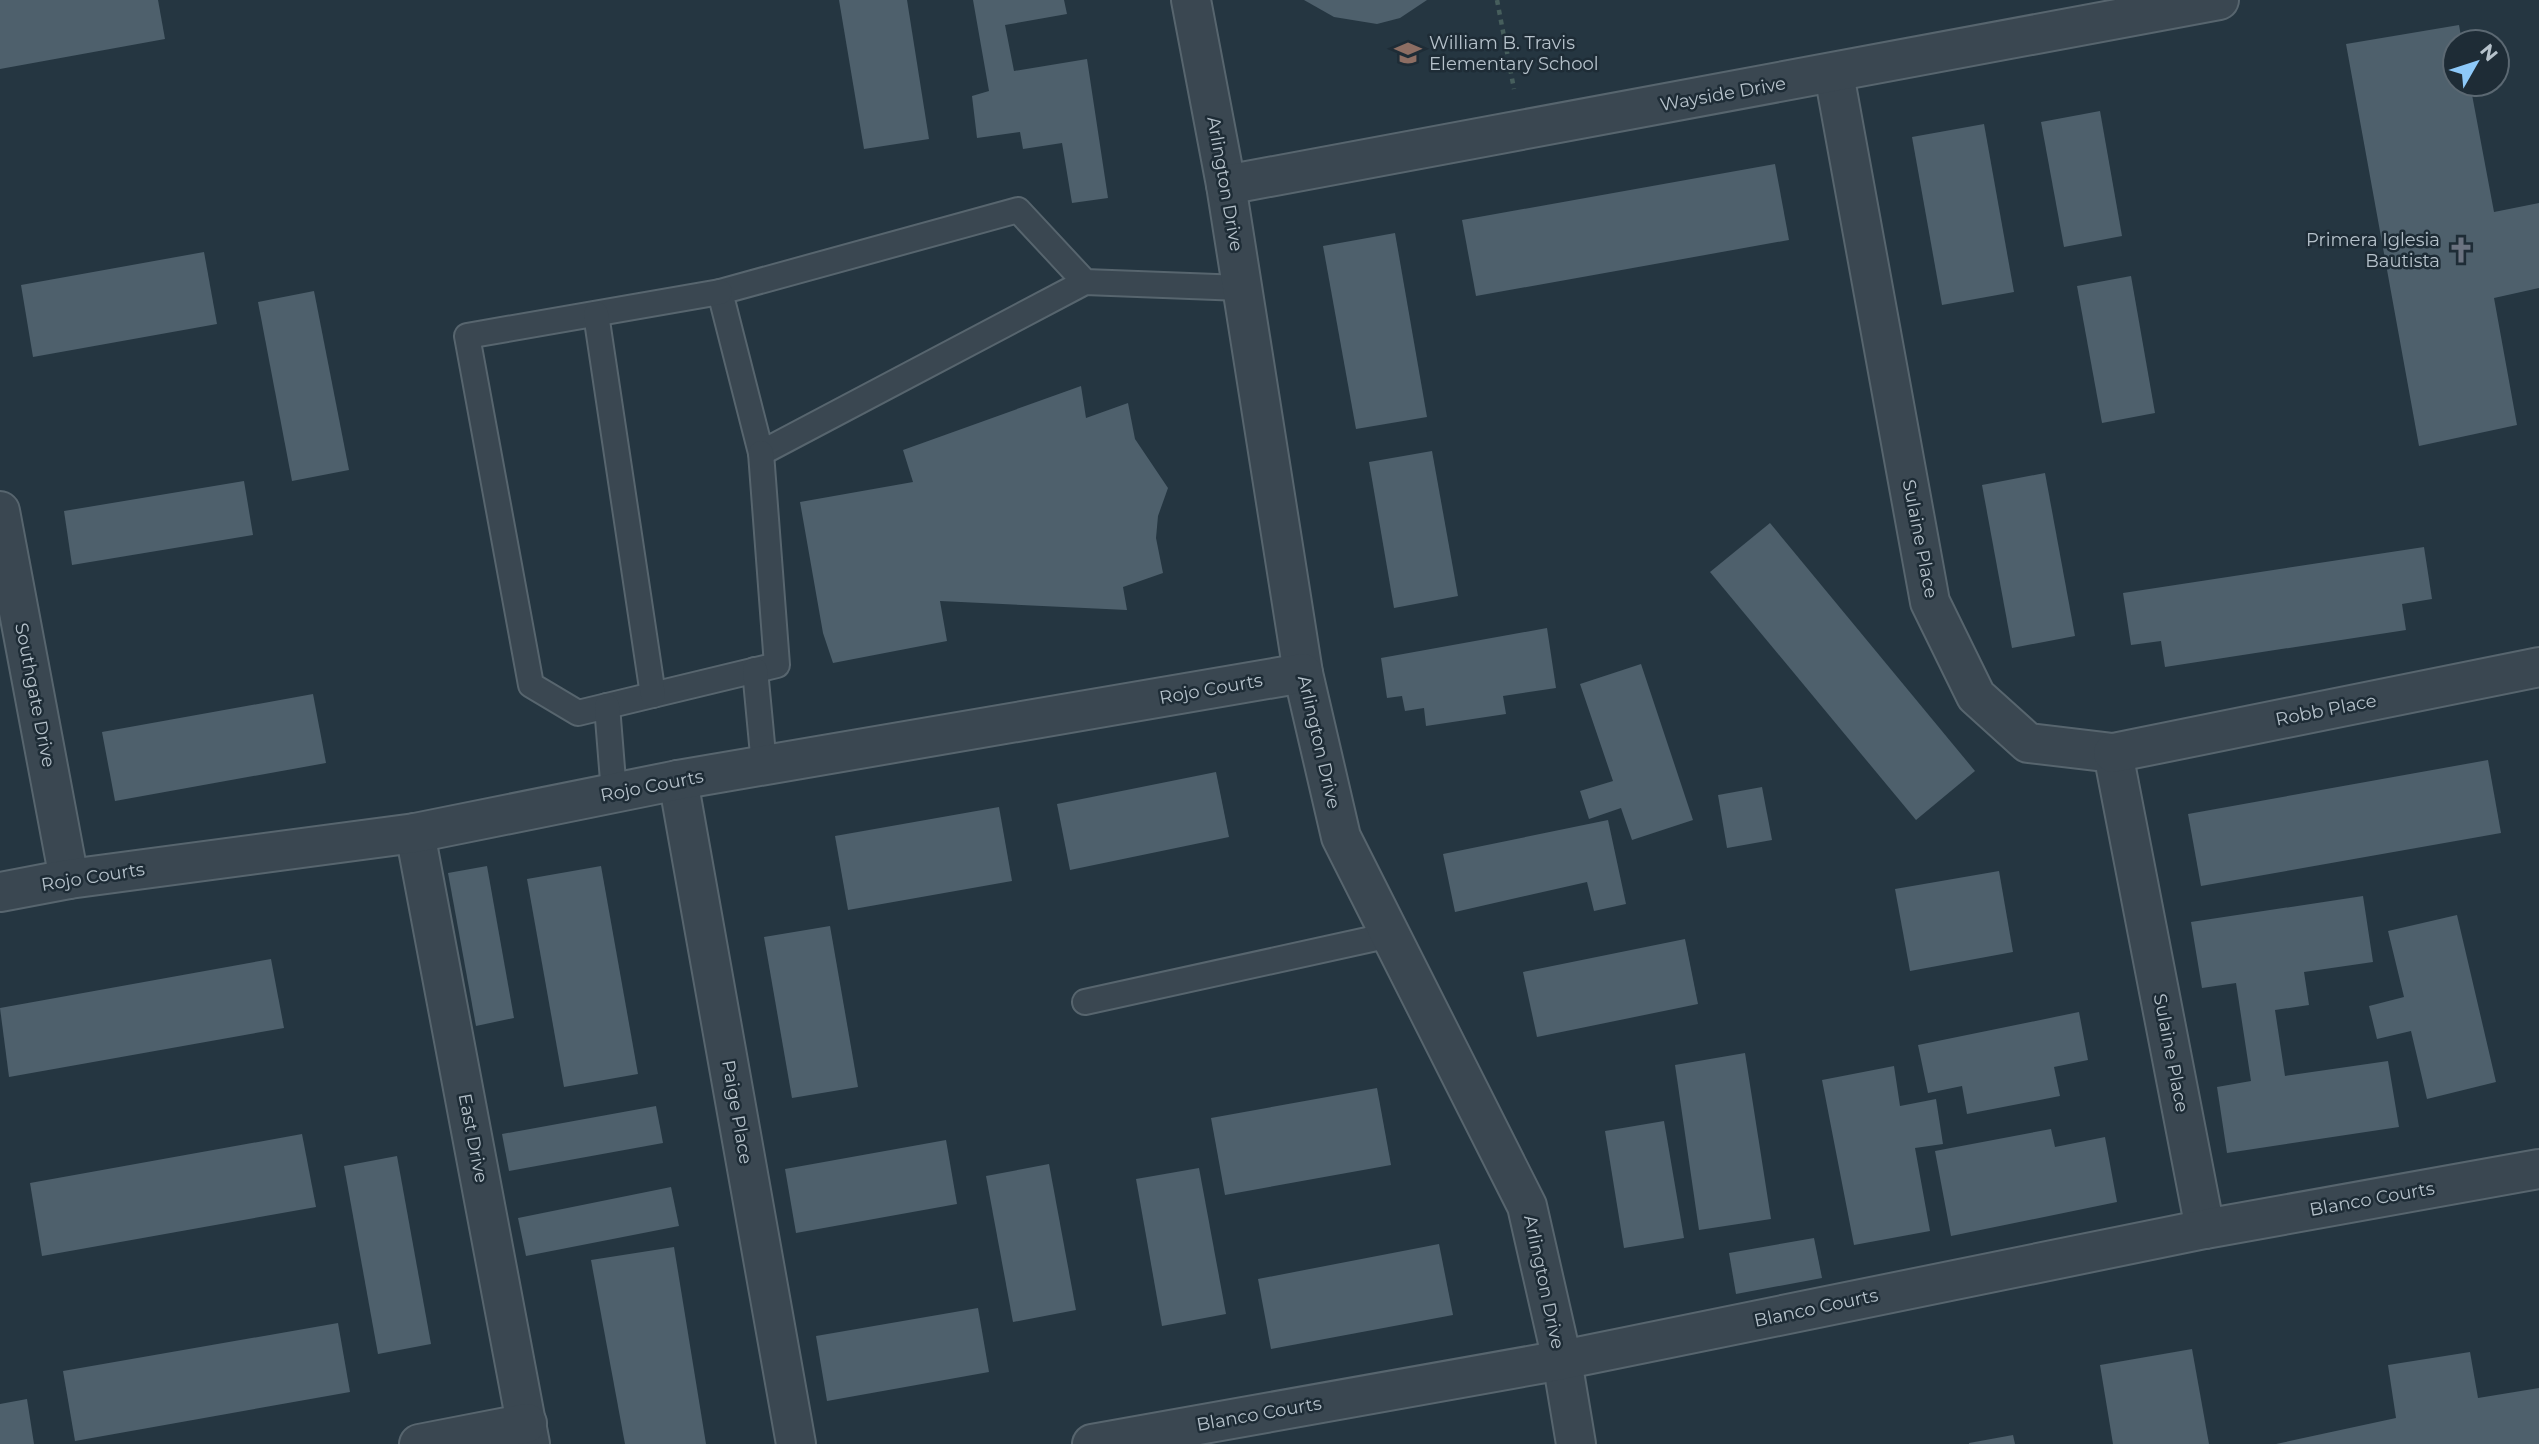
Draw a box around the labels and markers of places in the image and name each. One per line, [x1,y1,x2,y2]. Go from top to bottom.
place label: William B. Travis Elementary School [1429,32,1599,75]
school or university icon: William B. Travis Elementary School [1393,38,1423,68]
place label: Primera Iglesia Bautista [2306,229,2440,272]
church icon: Primera Iglesia Bautista [2446,235,2476,265]

